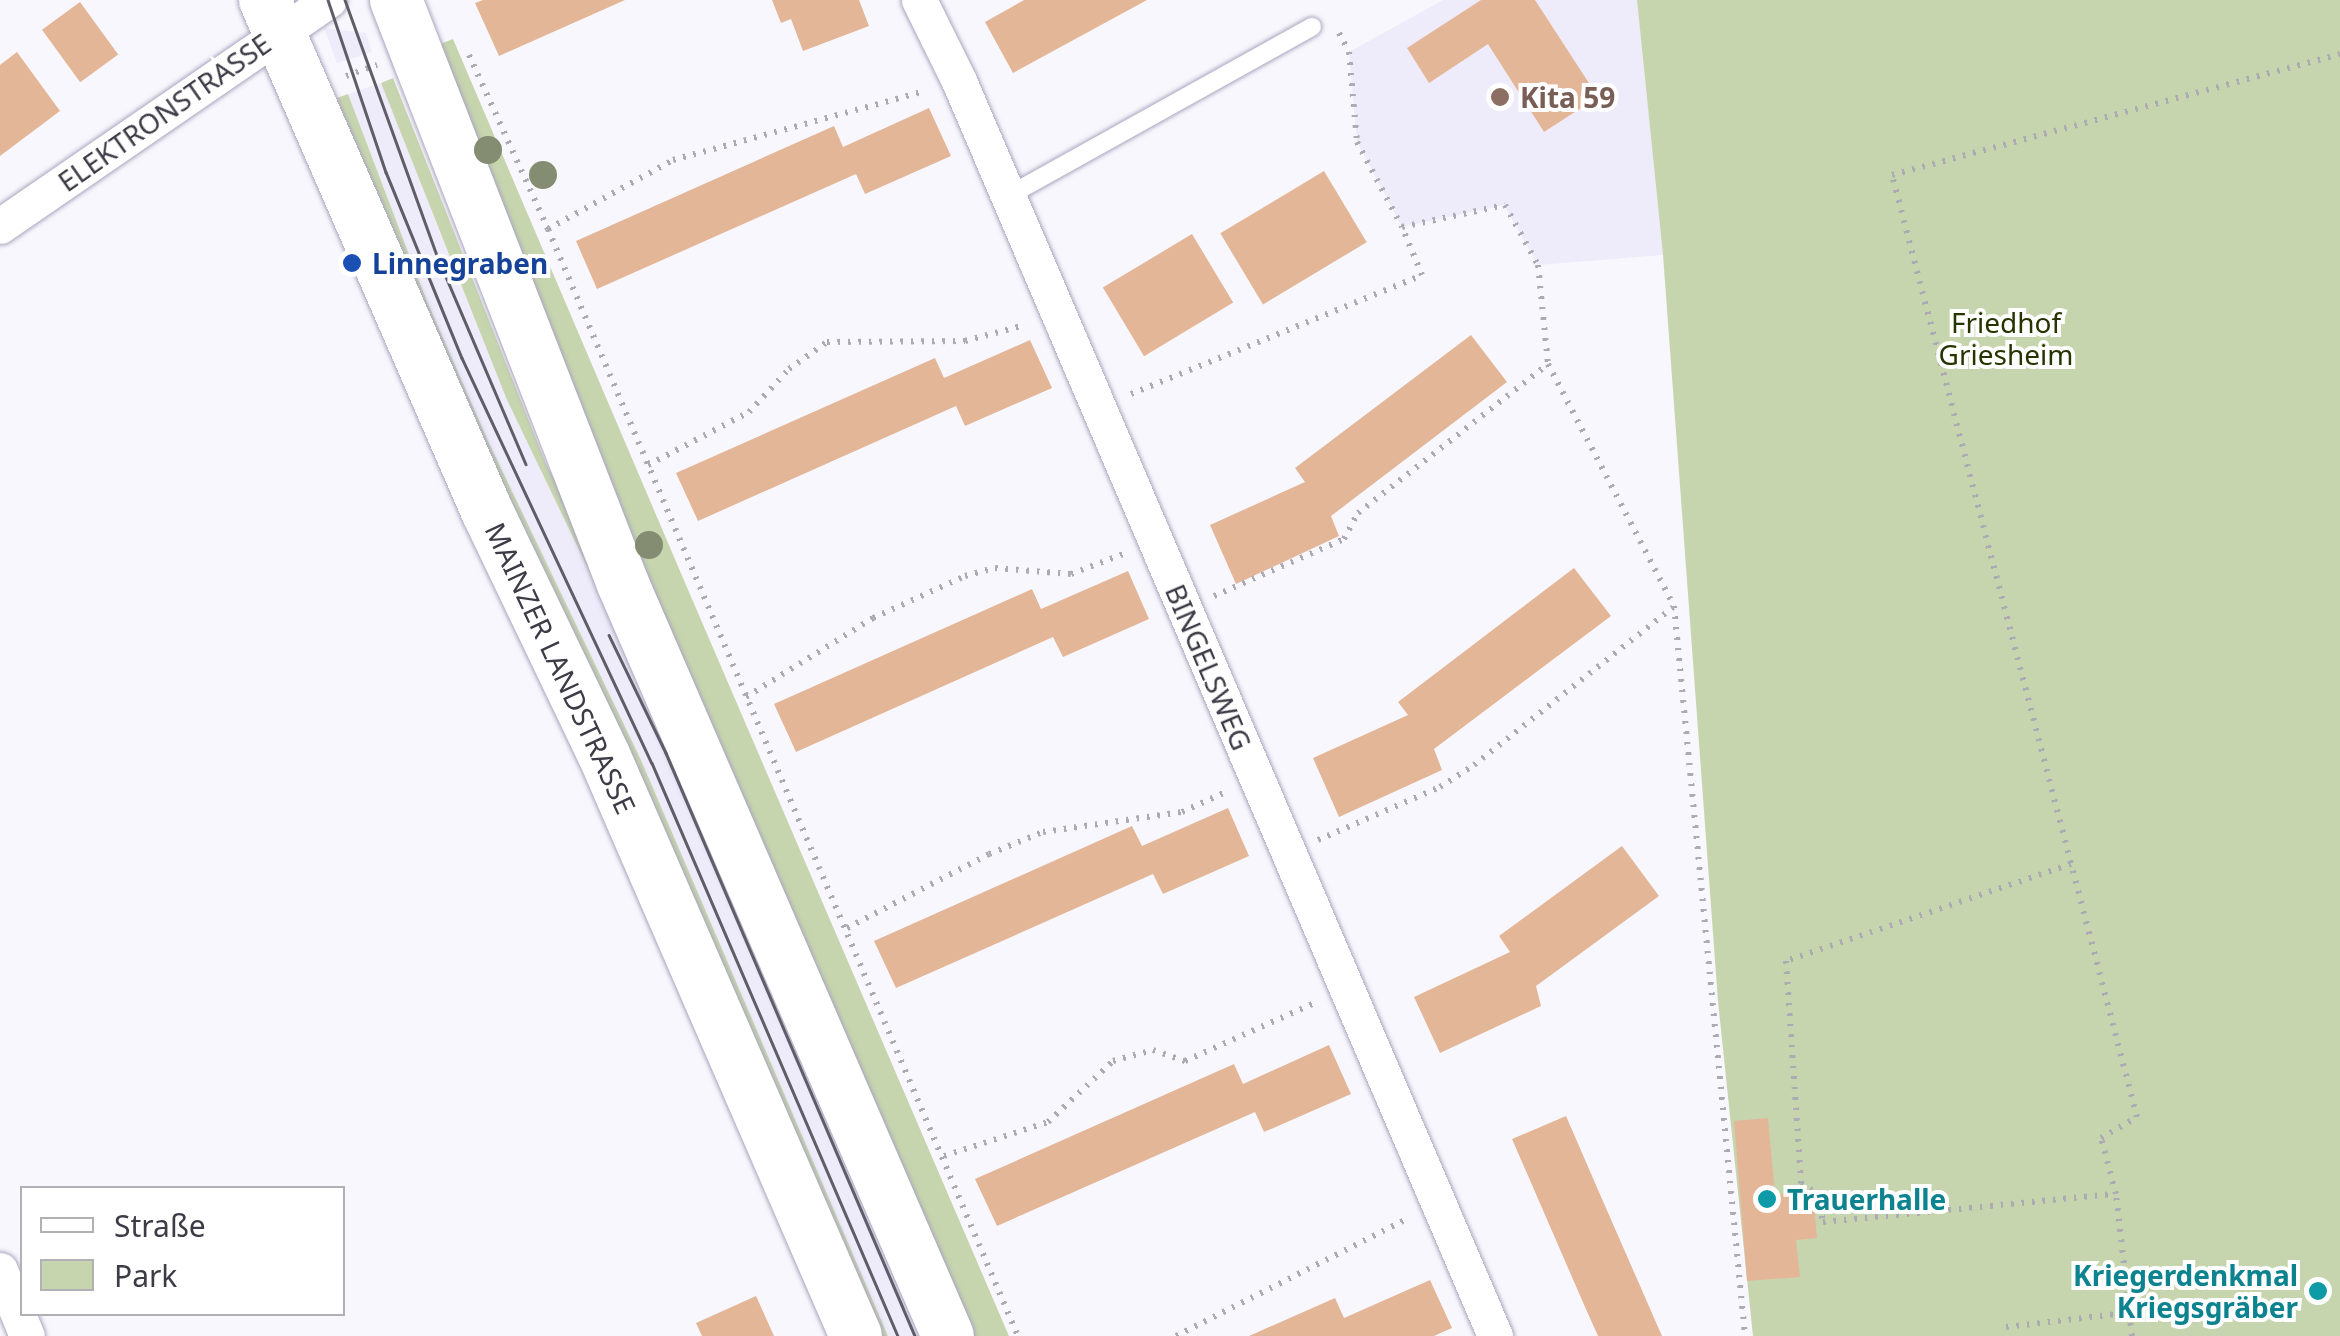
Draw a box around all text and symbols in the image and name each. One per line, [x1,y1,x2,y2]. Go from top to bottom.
street label: ELEKTRONSTRASSE [51,26,277,198]
place label: Kita 59 [1520,80,1615,114]
marker: Kita 59 [1489,86,1511,108]
place label: Linnegraben [372,246,548,280]
marker: Linnegraben [341,252,363,274]
park label: Friedhof Griesheim [1939,305,2073,371]
street label: MAINZER LANDSTRASSE [479,517,643,819]
street label: BINGELSWEG [1159,579,1259,755]
place label: Trauerhalle [1787,1182,1946,1216]
legend [20,1186,345,1316]
marker: Trauerhalle [1756,1188,1778,1210]
text: Straße [114,1205,206,1246]
text: Park [114,1255,177,1296]
place label: Kriegerdenkmal Kriegsgräber [2073,1258,2298,1324]
marker: Kriegerdenkmal Kriegsgräber [2307,1280,2329,1302]

